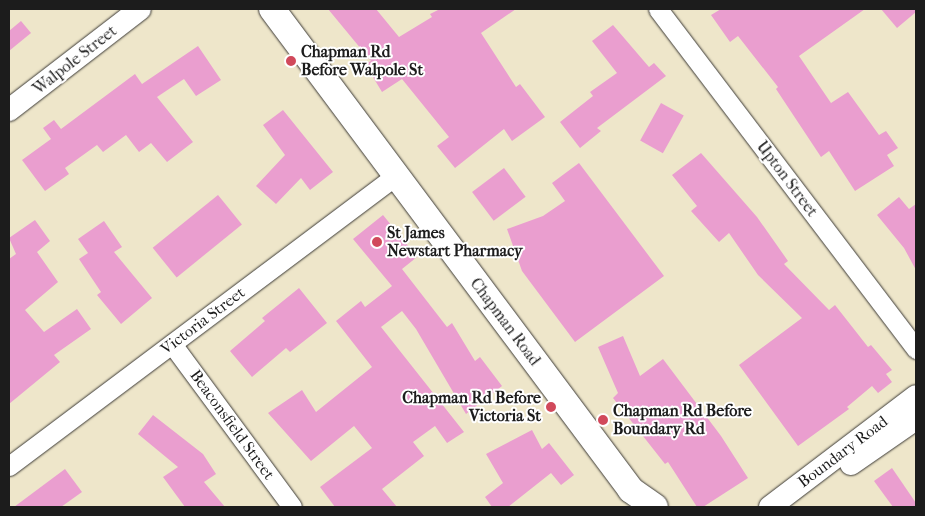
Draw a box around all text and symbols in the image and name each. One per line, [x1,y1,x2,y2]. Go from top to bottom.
street label: Walpole Street [29,21,121,99]
place label: Chapman Rd Before Walpole St [301,42,423,80]
marker: Chapman Rd Before Walpole St [285,55,297,67]
street label: Upton Street [752,137,822,221]
place label: St James Newstart Pharmacy [387,223,523,261]
marker: St James Newstart Pharmacy [371,236,383,248]
street label: Chapman Road [466,274,544,370]
street label: Victoria Street [157,283,249,359]
street label: Beaconsfield Street [186,366,278,484]
place label: Chapman Rd Before Victoria St [402,388,541,426]
marker: Chapman Rd Before Victoria St [545,401,557,413]
place label: Chapman Rd Before Boundary Rd [613,401,752,439]
street label: Boundary Road [794,412,892,492]
marker: Chapman Rd Before Boundary Rd [597,414,609,426]

